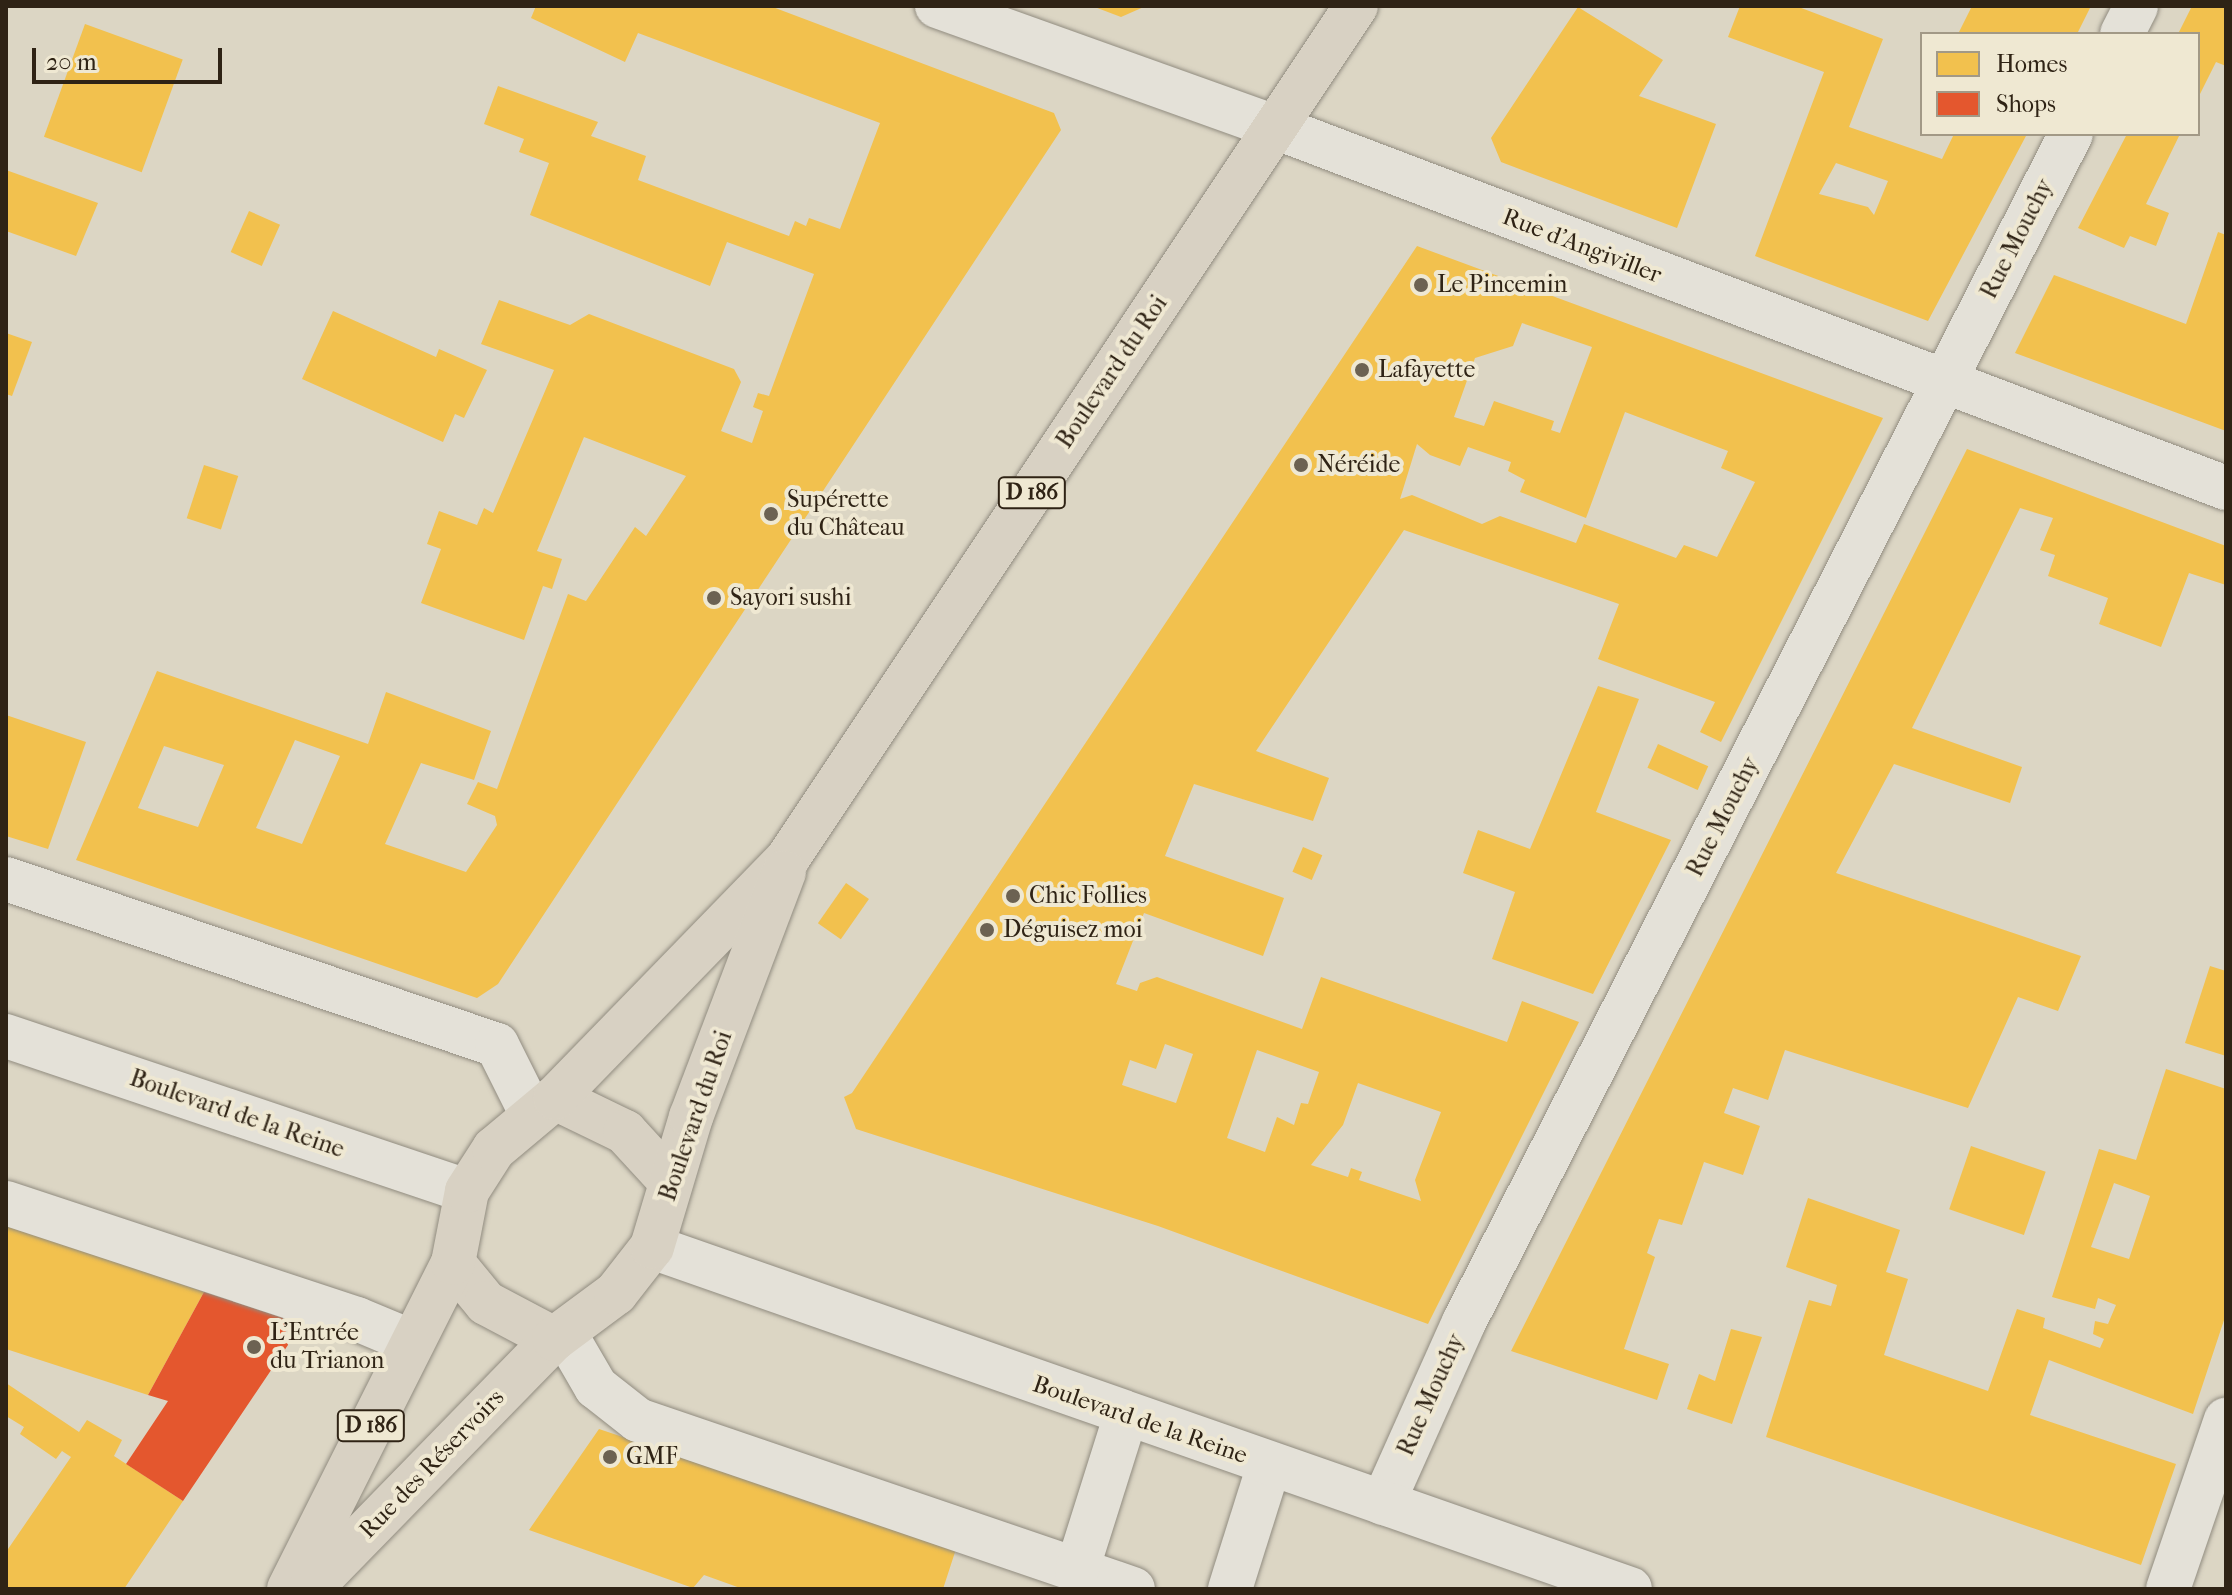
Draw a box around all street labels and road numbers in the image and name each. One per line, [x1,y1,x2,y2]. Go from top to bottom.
street label: Rue Mouchy [1975,174,2059,304]
street label: Rue d'Angiviller [1498,202,1666,290]
street label: Boulevard du Roi [1050,290,1174,454]
road number: D 186 [996,475,1068,511]
street label: Rue Mouchy [1681,752,1765,882]
street label: Boulevard du Roi [653,1027,739,1205]
street label: Boulevard de la Reine [126,1064,348,1164]
street label: Rue Mouchy [1391,1330,1471,1460]
street label: Boulevard de la Reine [1029,1370,1251,1470]
street label: Rue des Réservoirs [354,1383,510,1545]
road number: D 186 [335,1408,407,1444]

